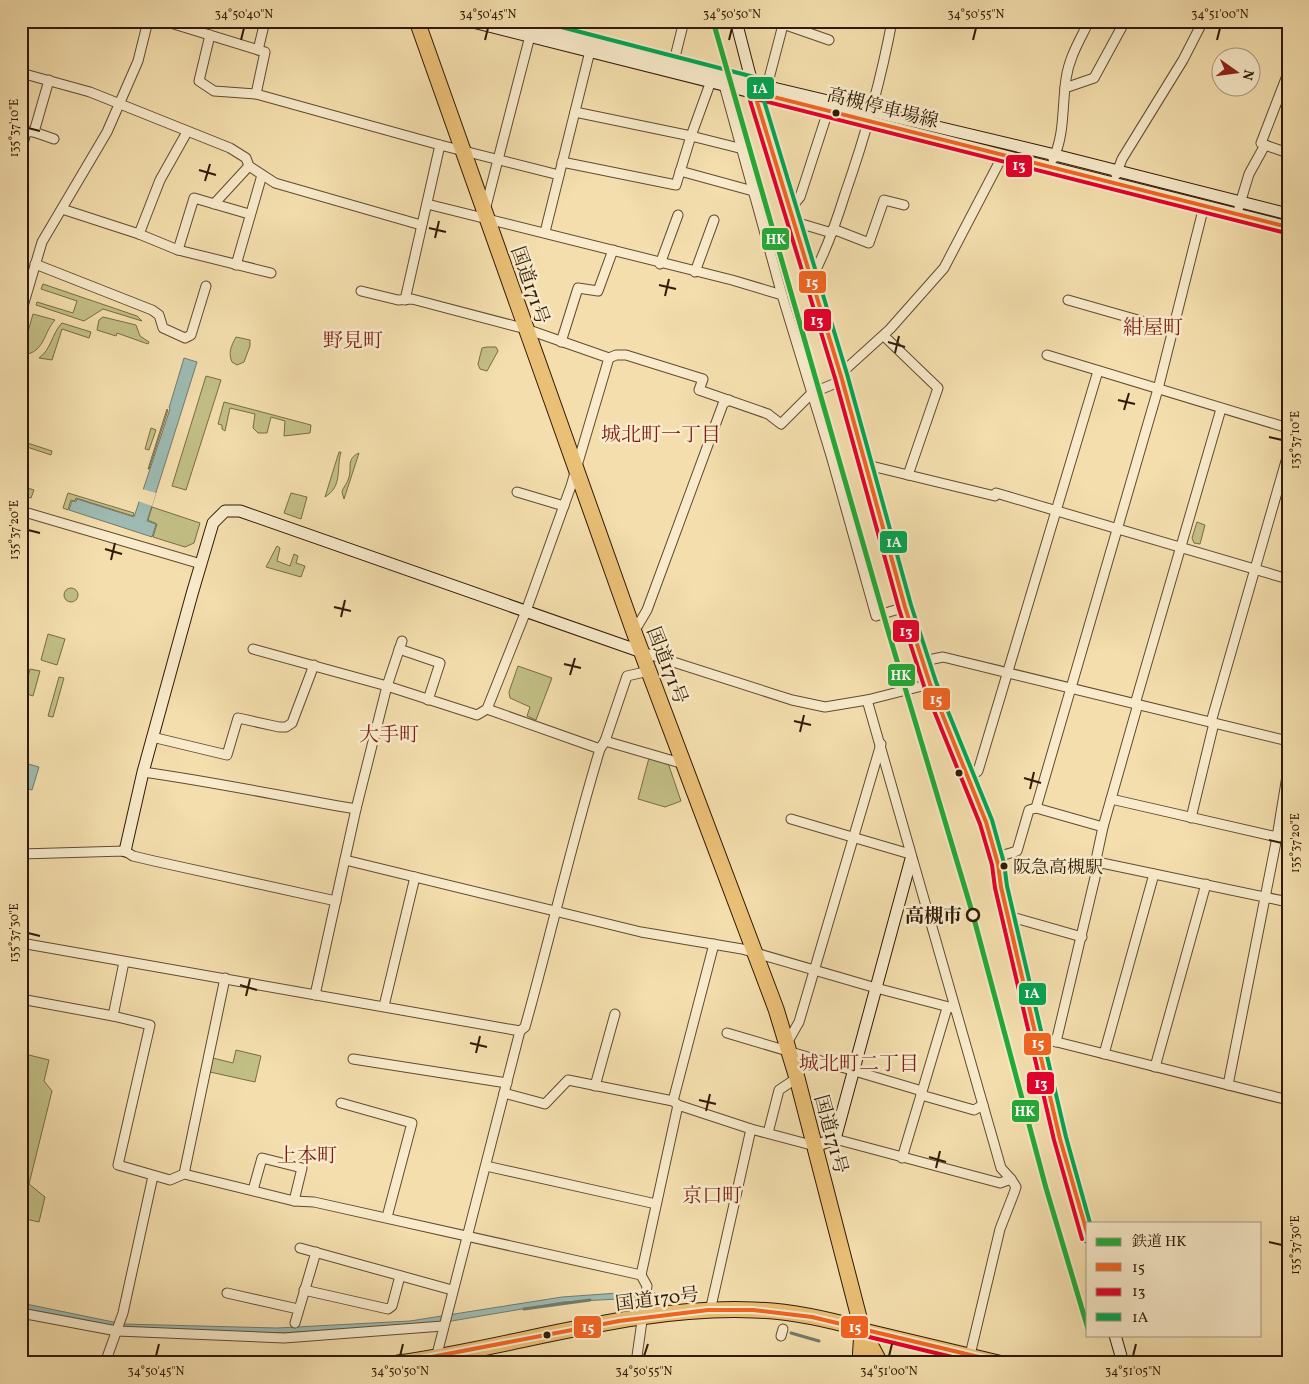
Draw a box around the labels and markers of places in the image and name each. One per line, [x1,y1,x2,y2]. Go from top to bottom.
unlabelled marker [831,108,841,118]
unlabelled marker [954,768,964,778]
place label: 阪急高槻駅 [1013,856,1103,881]
marker: 阪急高槻駅 [999,861,1009,871]
place label: 高槻市 [905,904,962,930]
marker: 高槻市 [966,908,980,922]
unlabelled marker [542,1330,552,1340]

